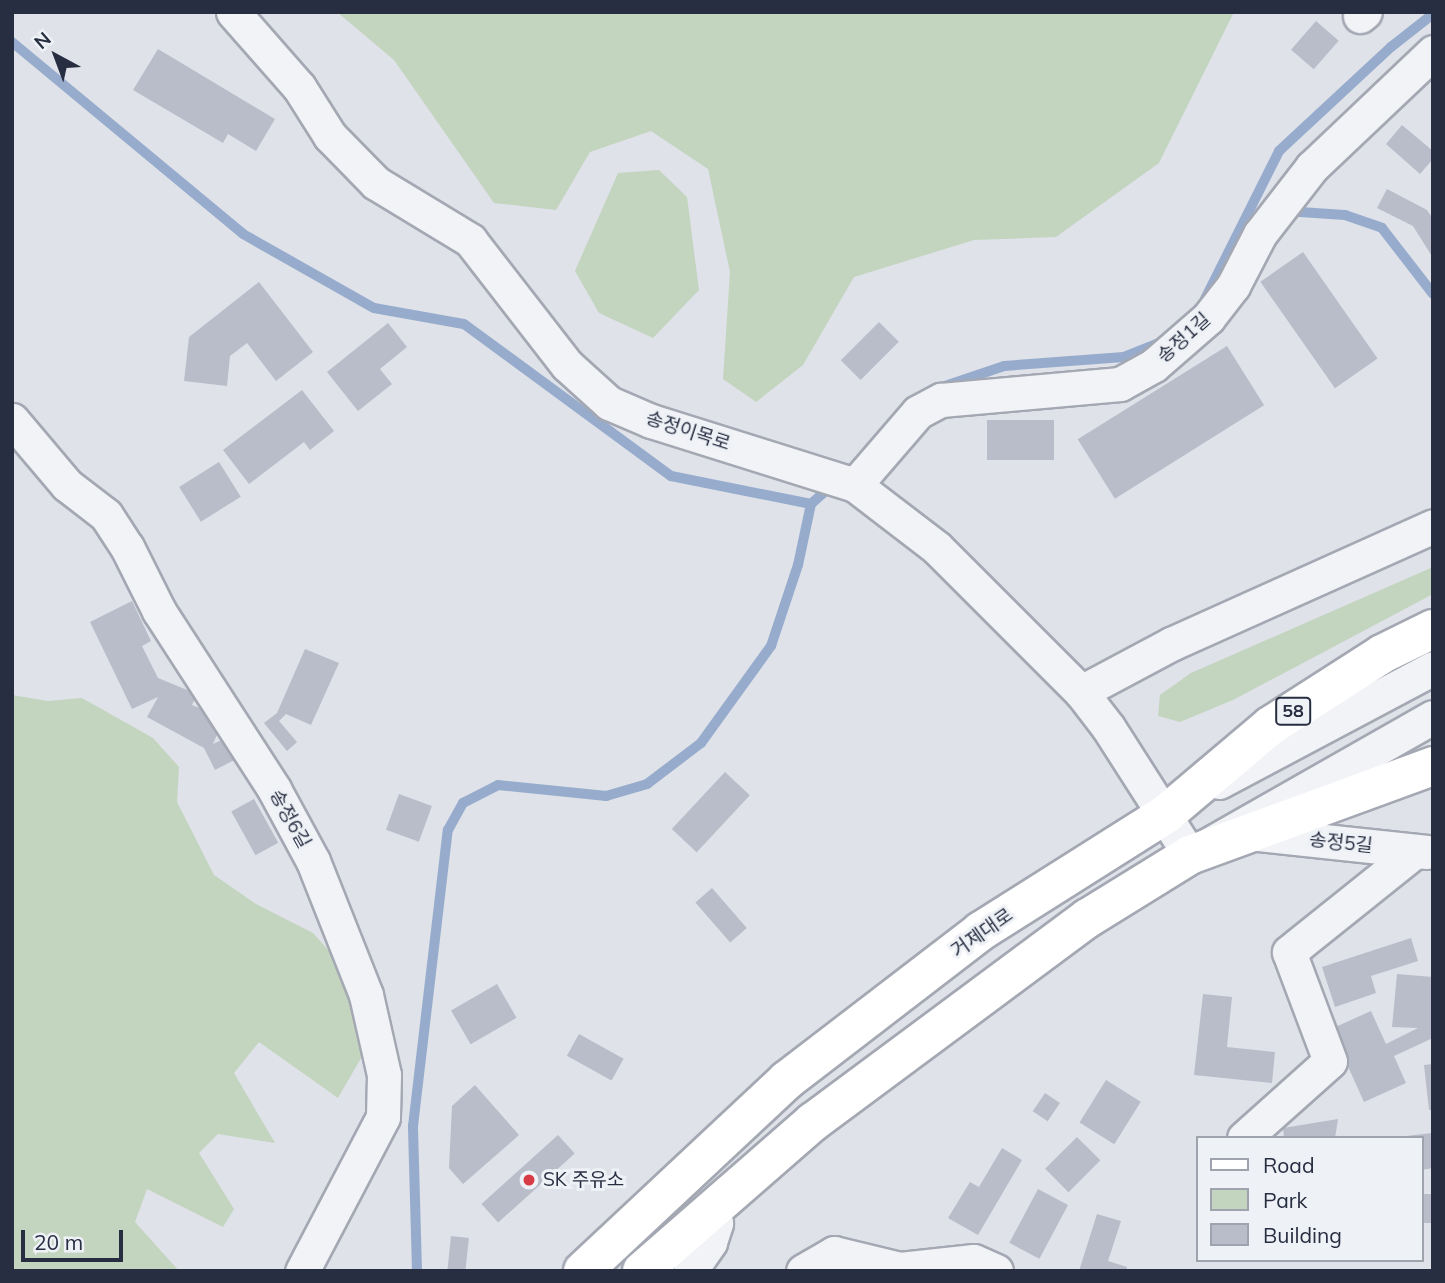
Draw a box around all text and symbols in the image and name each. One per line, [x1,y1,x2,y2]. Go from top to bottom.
north arrow [21,21,91,91]
text: N [29,26,56,54]
street label: 송정1길 [1153,308,1215,368]
street label: 송정이목로 [643,407,733,455]
road number: 58 [1274,696,1312,726]
street label: 송정6길 [265,786,315,852]
street label: 송정5길 [1308,828,1374,858]
street label: 거제대로 [947,904,1017,962]
legend [1196,1136,1424,1262]
text: Road [1263,1152,1314,1178]
place label: SK 주유소 [543,1169,624,1191]
marker: SK 주유소 [521,1172,537,1188]
text: Park [1263,1187,1307,1213]
scale bar [24,1216,126,1260]
text: Building [1263,1222,1342,1248]
text: 20 m [34,1229,83,1255]

